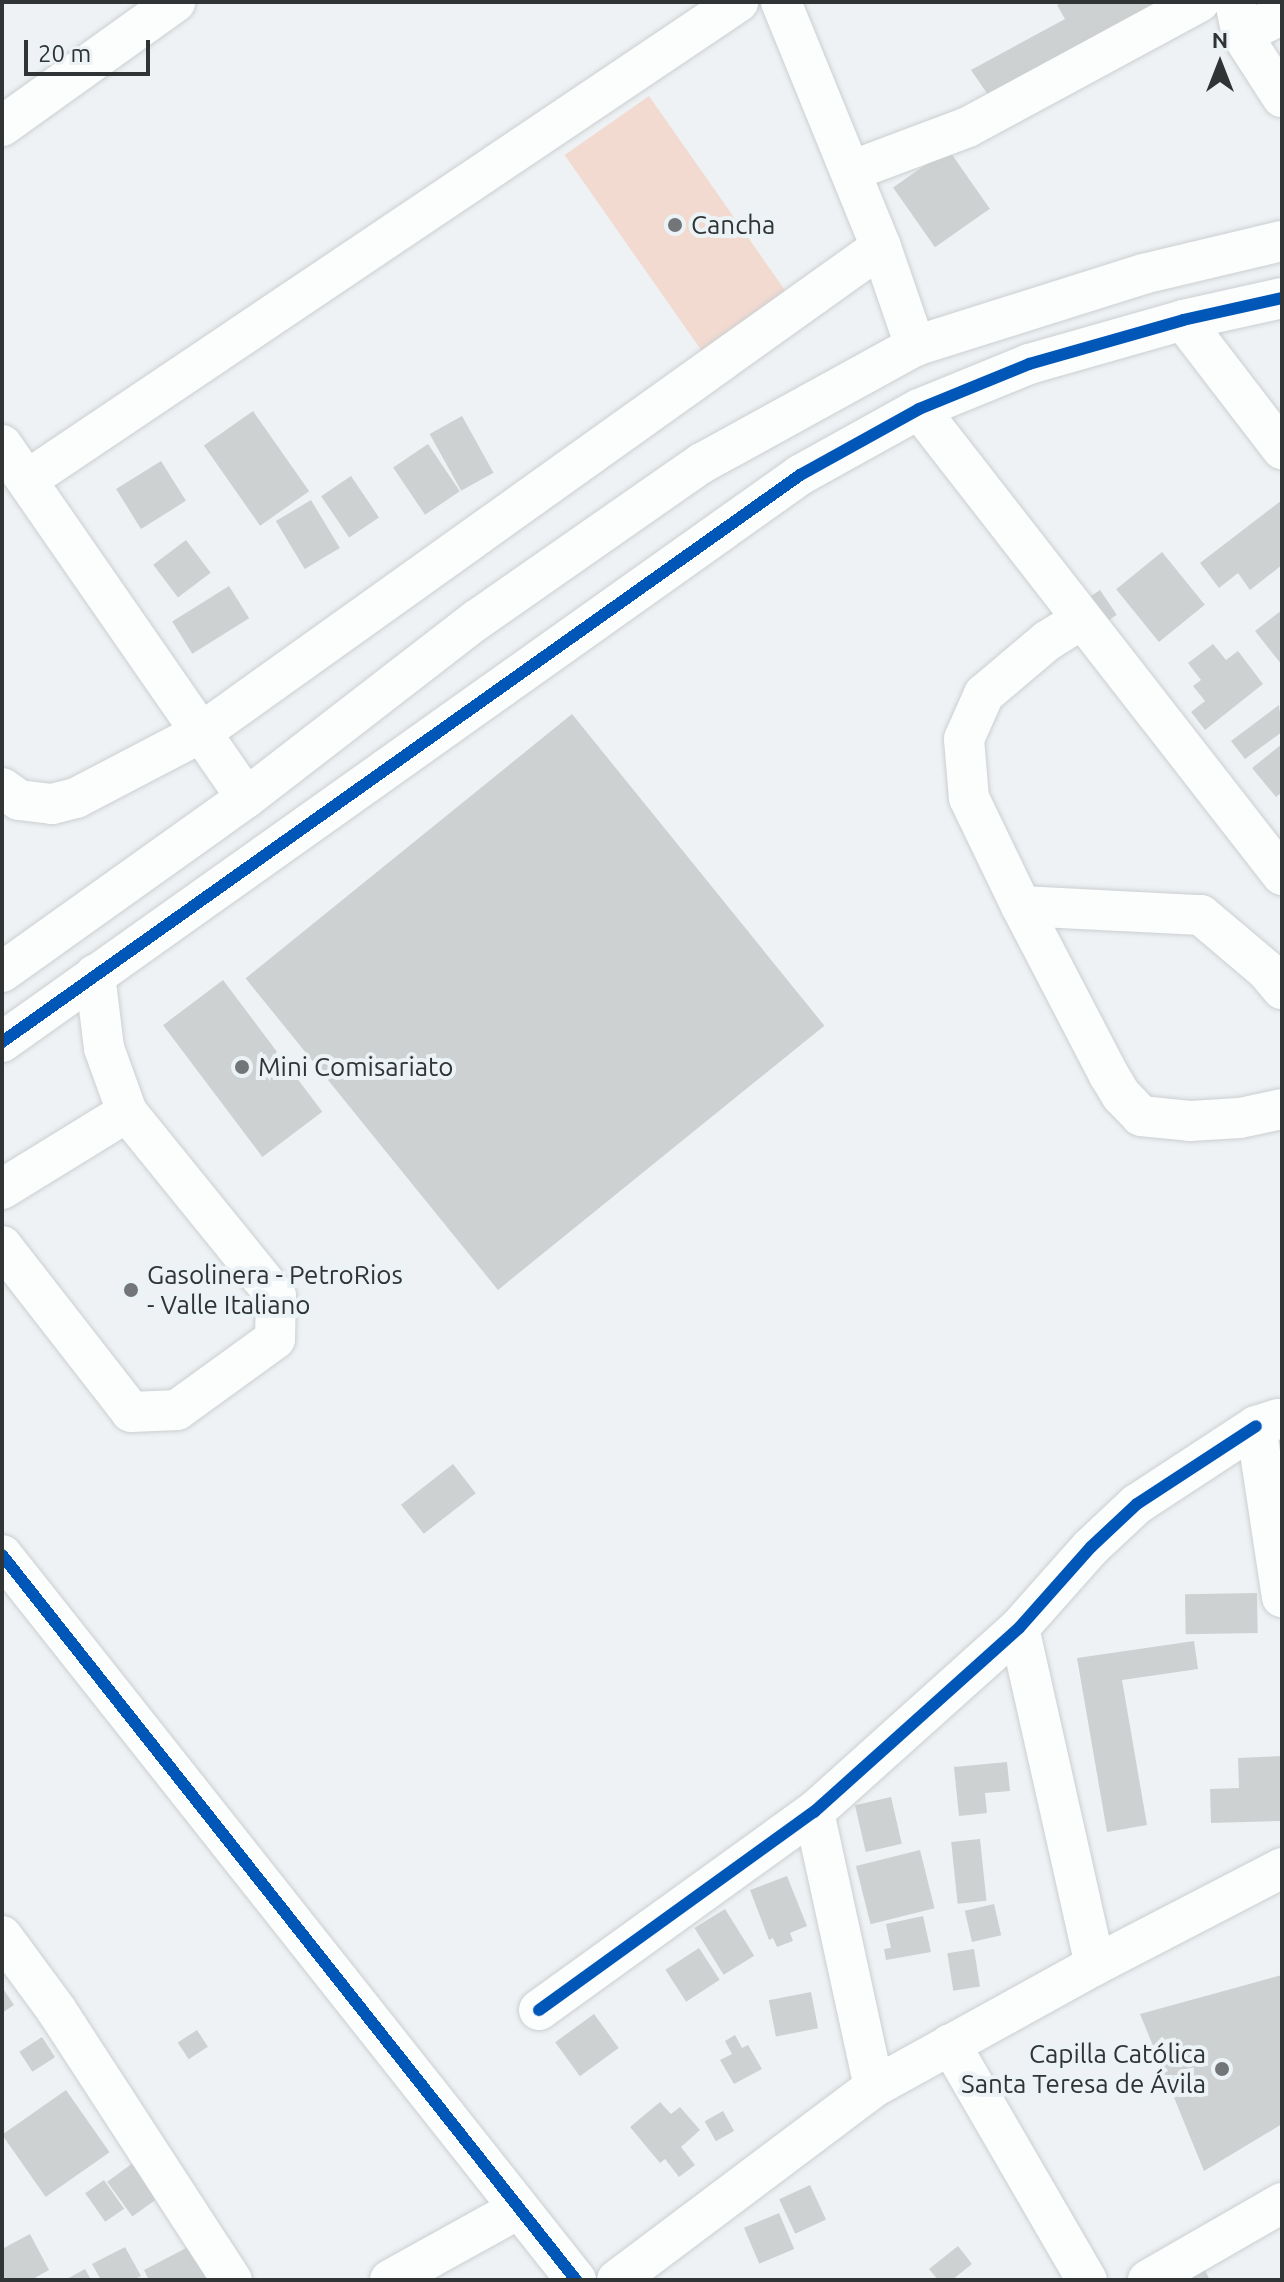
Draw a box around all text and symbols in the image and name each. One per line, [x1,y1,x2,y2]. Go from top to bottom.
scale bar [28,24,154,74]
north arrow [1180,24,1260,104]
text: N [1212,27,1228,52]
text: 20 m [38,40,91,67]
place label: Cancha [691,209,775,241]
marker: Cancha [666,216,684,234]
place label: Mini Comisariato [258,1051,453,1083]
marker: Mini Comisariato [233,1058,251,1076]
place label: Gasolinera - PetroRios - Valle Italiano [147,1259,403,1320]
marker: Gasolinera - PetroRios - Valle Italiano [122,1281,140,1299]
place label: Capilla Católica Santa Teresa de Ávila [961,2038,1206,2100]
marker: Capilla Católica Santa Teresa de Ávila [1213,2060,1231,2078]

